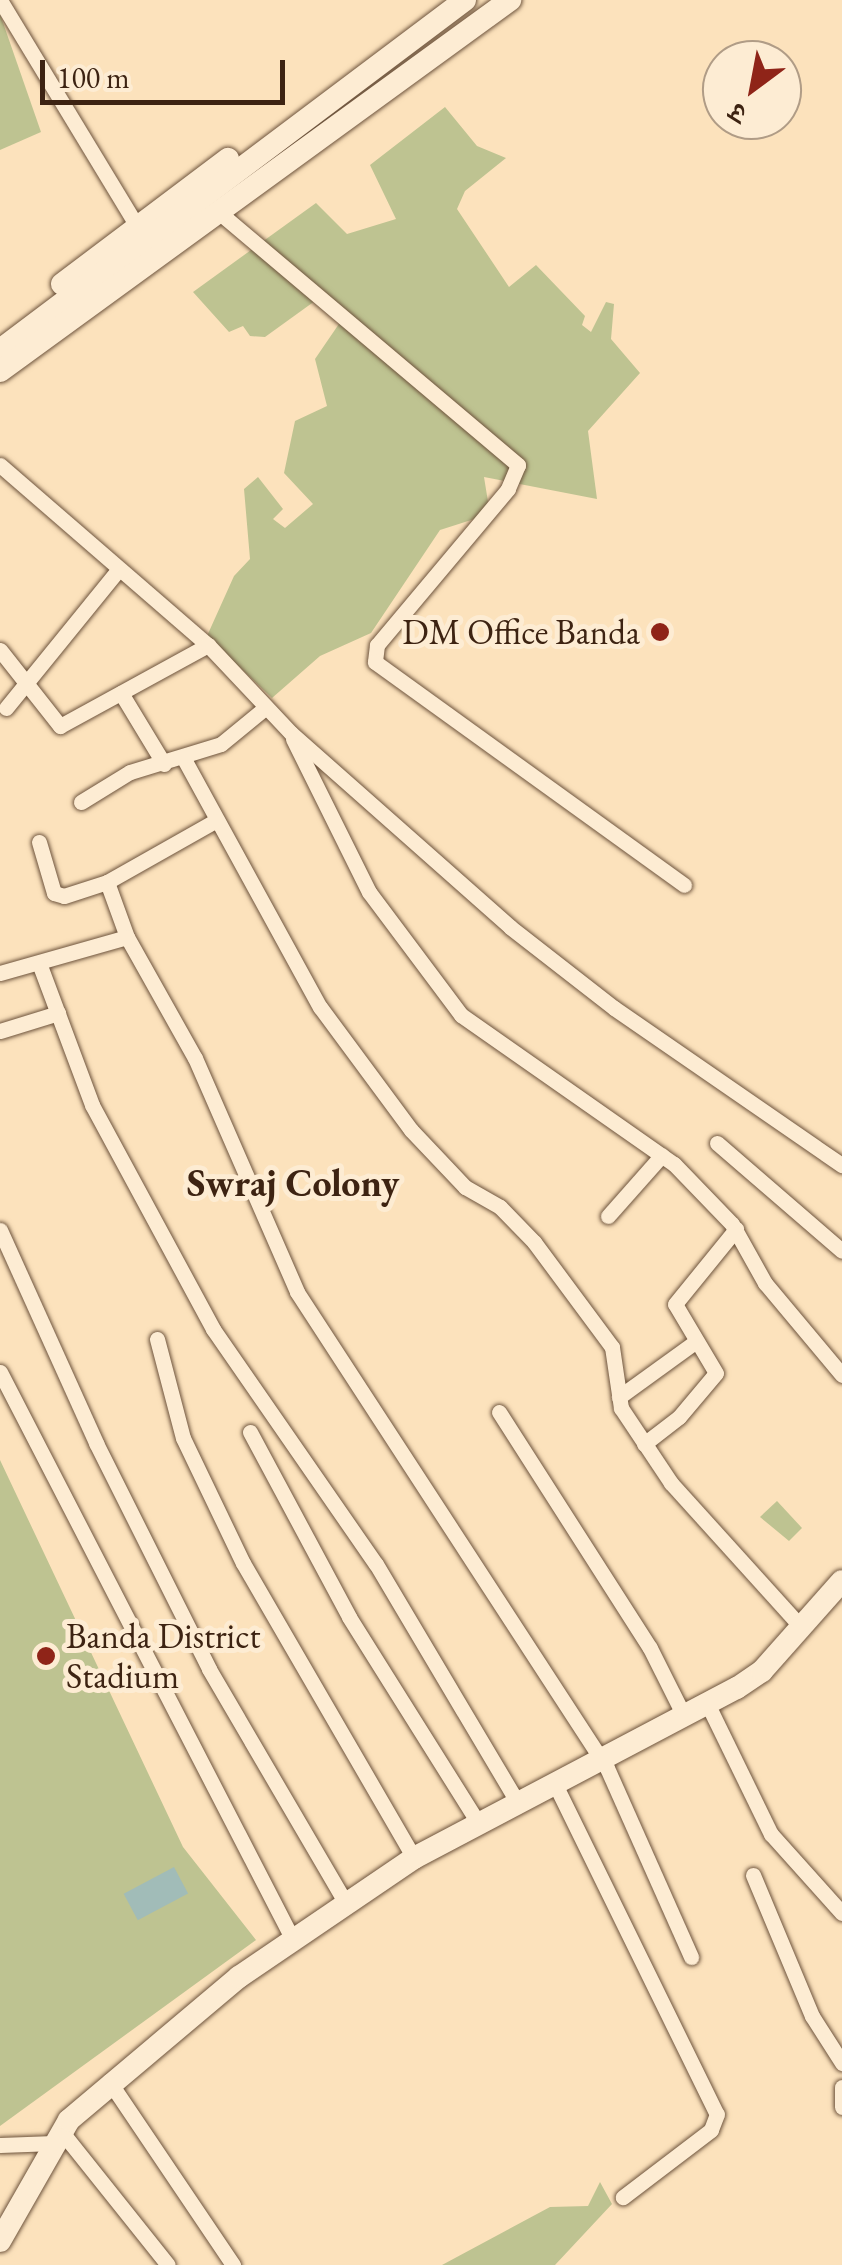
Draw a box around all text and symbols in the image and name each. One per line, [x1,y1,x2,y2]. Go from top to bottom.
scale bar [45,40,290,102]
north arrow [702,40,802,140]
text: 100 m [57,58,130,97]
text: उ [722,95,753,133]
place label: DM Office Banda [402,611,640,653]
marker: DM Office Banda [649,621,671,643]
district label: Swraj Colony [187,1160,399,1206]
place label: Banda District Stadium [66,1615,260,1697]
marker: Banda District Stadium [35,1645,57,1667]

